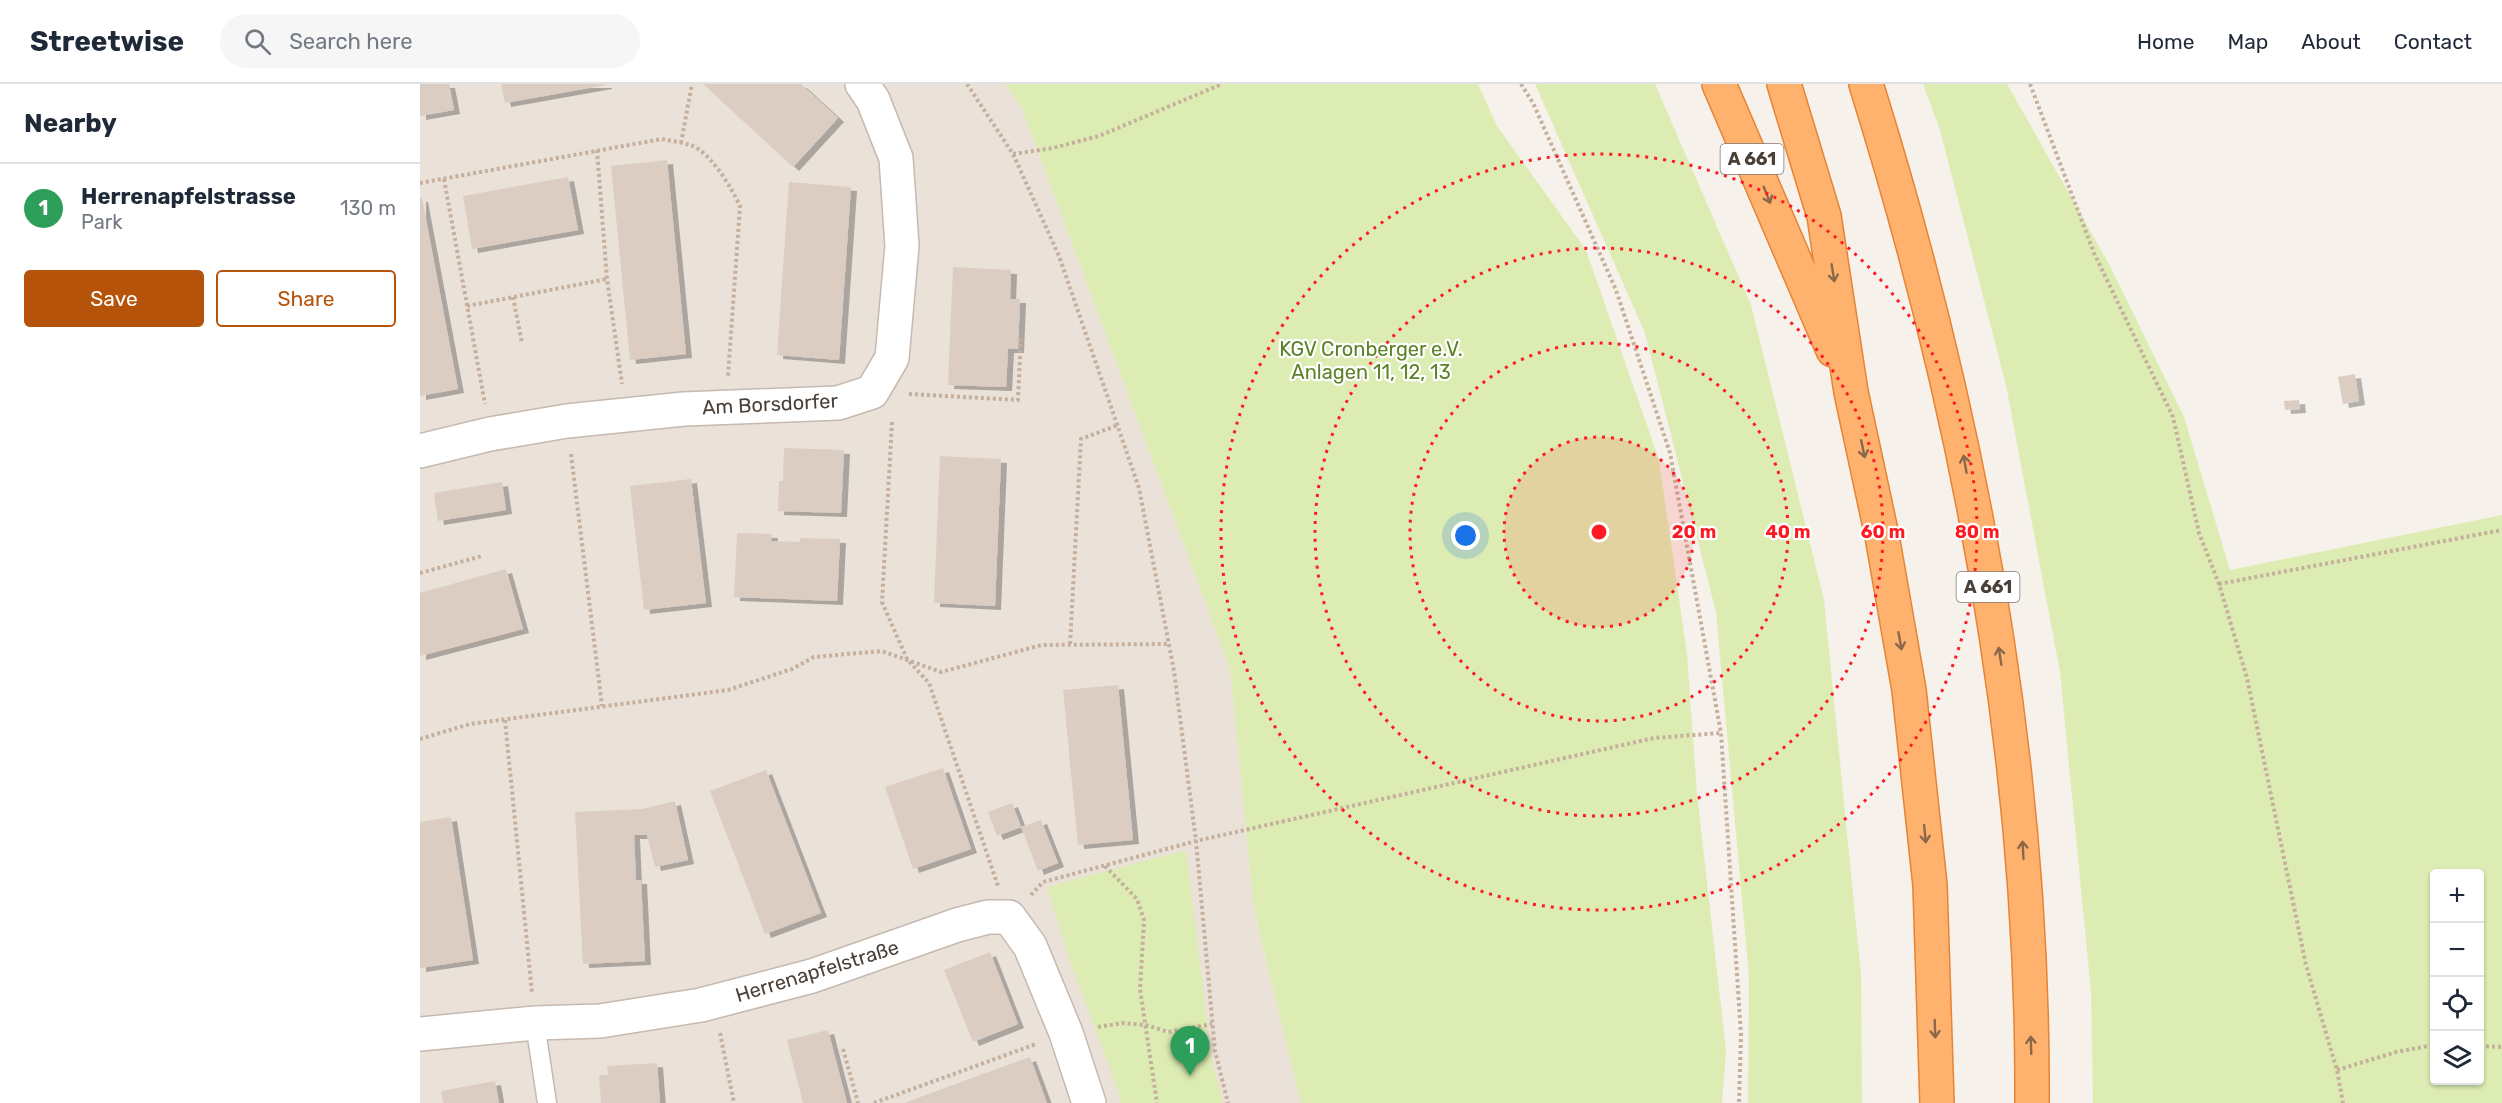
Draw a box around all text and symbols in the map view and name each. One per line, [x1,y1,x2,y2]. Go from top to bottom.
search box [220,14,640,68]
text: Streetwise [30,25,184,58]
icon: search [241,25,274,58]
text: Search here [289,28,413,55]
text: Home [2137,29,2194,54]
text: Map [2227,29,2268,54]
text: About [2301,29,2361,54]
text: Contact [2394,29,2472,54]
text: Nearby [24,108,117,139]
road number: A 661 [1720,144,1784,174]
text: Herrenapfelstrasse [81,183,296,210]
one-way arrow [1762,186,1773,204]
text: 1 [39,196,48,220]
text: 130 m [340,196,396,220]
text: Park [81,210,123,234]
one-way arrow [1828,263,1839,283]
button: Save [24,270,204,327]
button: Share [216,270,396,327]
park label: KGV Cronberger e.V. Anlagen 11, 12, 13 [1279,337,1463,384]
street label: Am Borsdorfer [701,388,839,420]
one-way arrow [1858,440,1870,459]
one-way arrow [1959,455,1970,475]
your location [1451,521,1480,550]
text: 20 m [1672,521,1716,543]
text: 40 m [1766,521,1810,543]
text: 60 m [1861,521,1905,543]
text: 80 m [1955,521,1999,543]
centre of rings [1589,522,1609,542]
road number: A 661 [1956,572,2020,602]
one-way arrow [1895,631,1906,650]
one-way arrow [1995,647,2006,666]
one-way arrow [1920,824,1931,844]
one-way arrow [2017,840,2028,860]
map controls [2430,869,2484,1085]
button: + [2430,869,2484,923]
button: − [2430,923,2484,977]
street label: Herrenapfelstraße [732,935,902,1007]
button: locate [2430,977,2484,1031]
one-way arrow [1929,1018,1941,1038]
pin: 1 [1170,1026,1210,1076]
button: layers [2430,1031,2484,1085]
one-way arrow [2026,1035,2037,1055]

